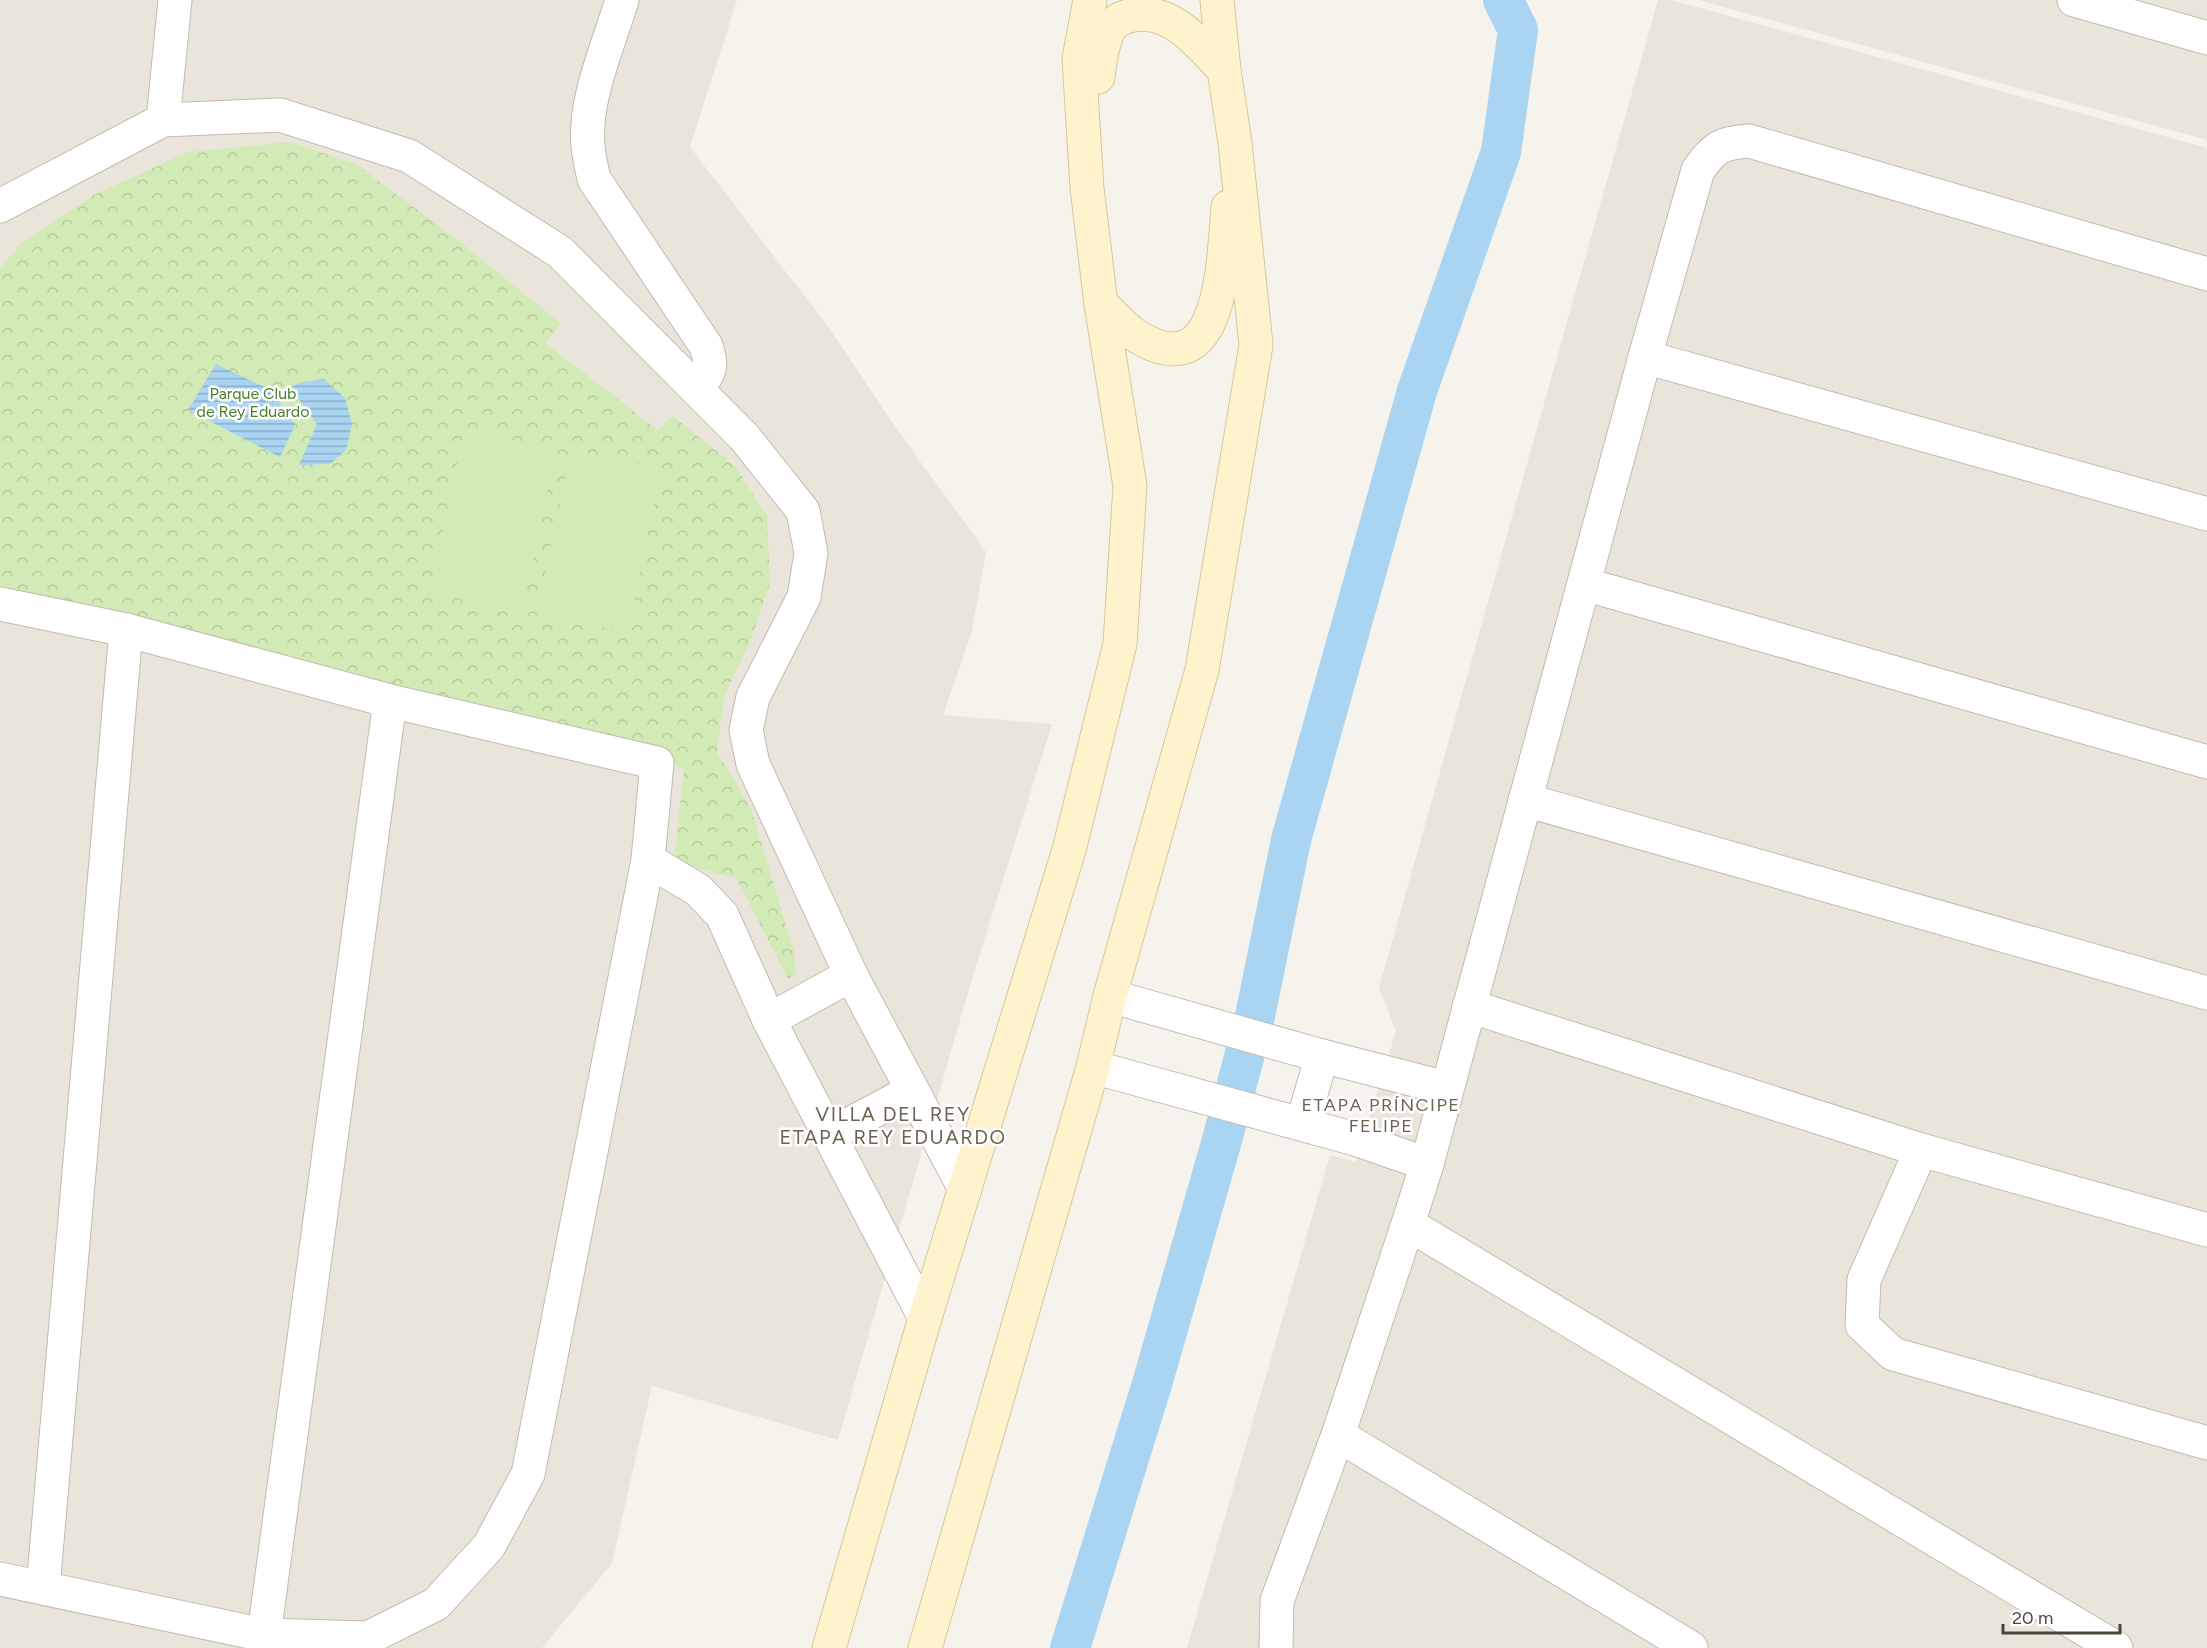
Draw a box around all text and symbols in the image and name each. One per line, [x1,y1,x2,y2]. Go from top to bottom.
park label: Parque Club de Rey Eduardo [197,384,309,421]
district label: ETAPA PRÍNCIPE FELIPE [1301,1094,1461,1137]
district label: VILLA DEL REY ETAPA REY EDUARDO [779,1102,1007,1149]
scale bar [2003,1597,2120,1635]
text: 20 m [2012,1607,2053,1629]

